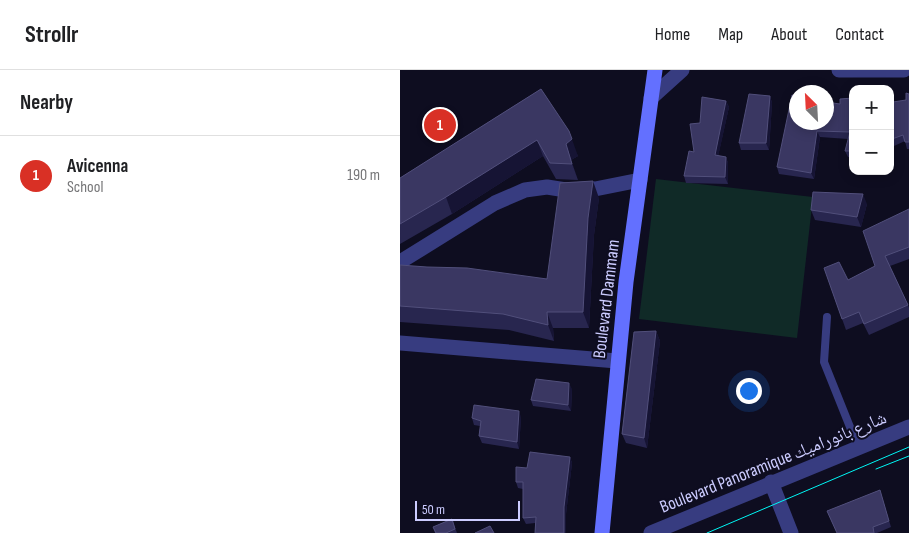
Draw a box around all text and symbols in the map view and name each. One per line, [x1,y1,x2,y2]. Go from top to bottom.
text: Strollr [25,20,79,49]
text: Home [655,24,690,45]
text: Map [718,24,743,45]
text: About [771,24,807,45]
text: Contact [835,24,884,45]
north arrow [789,85,834,130]
map controls [849,85,894,175]
button: + [849,85,894,130]
text: Nearby [20,90,73,115]
pin: 1 [424,106,456,144]
button: − [849,130,894,175]
text: Avicenna [67,155,128,178]
text: 1 [33,166,39,185]
text: 190 m [347,166,380,185]
text: School [67,178,103,197]
street label: Boulevard Dammam [589,238,624,360]
your location [736,378,762,404]
street label: Boulevard Panoramique شارع بانوراميك [657,407,890,518]
scale bar [415,498,520,521]
text: 50 m [422,501,445,518]

